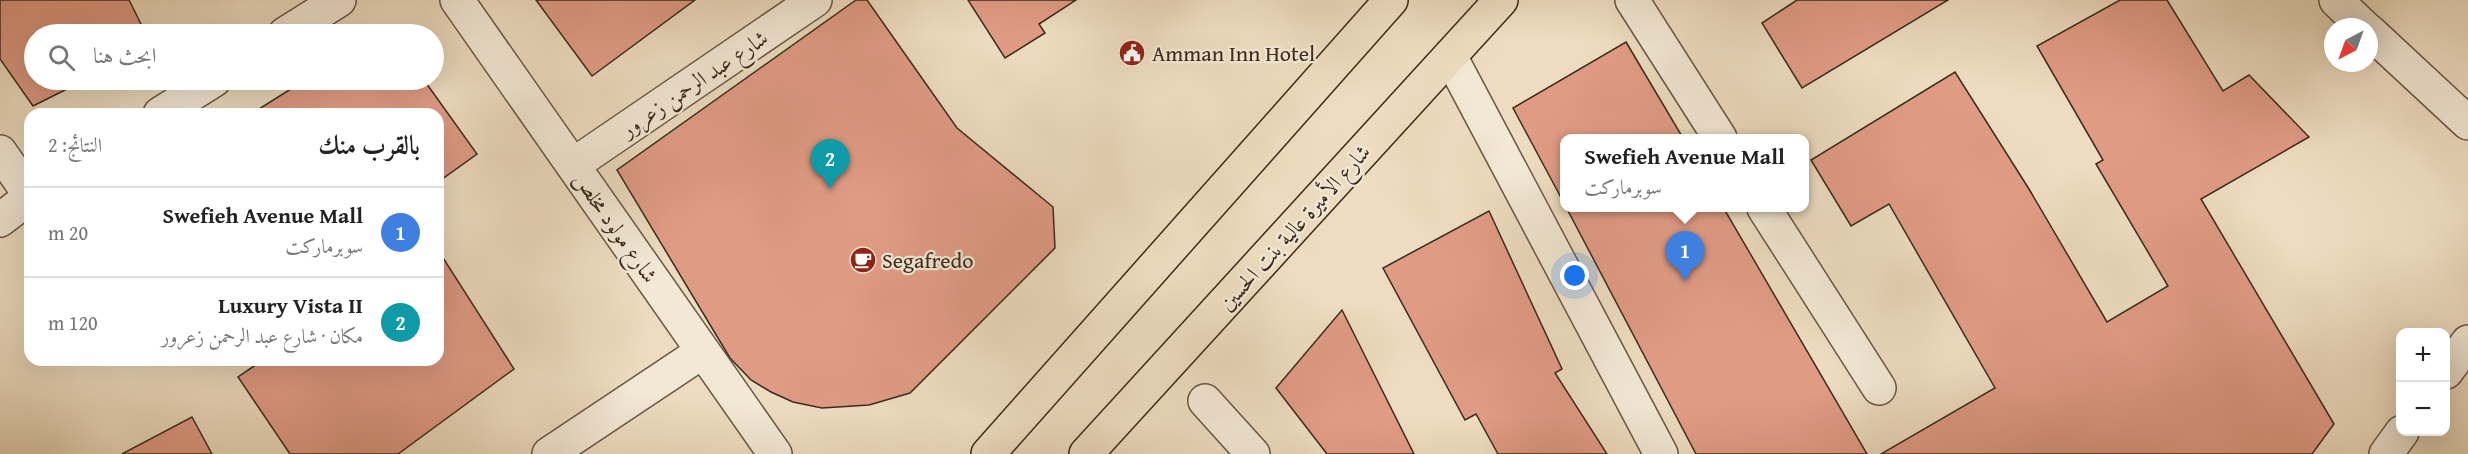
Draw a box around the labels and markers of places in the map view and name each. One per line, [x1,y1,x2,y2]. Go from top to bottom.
place label: Amman Inn Hotel [1152,37,1315,69]
public building icon: Amman Inn Hotel [1117,38,1147,68]
pin: 2 [810,140,850,189]
pin: 1 [1666,232,1704,281]
place label: Segafredo [882,244,974,276]
cafe icon: Segafredo [848,245,878,275]

